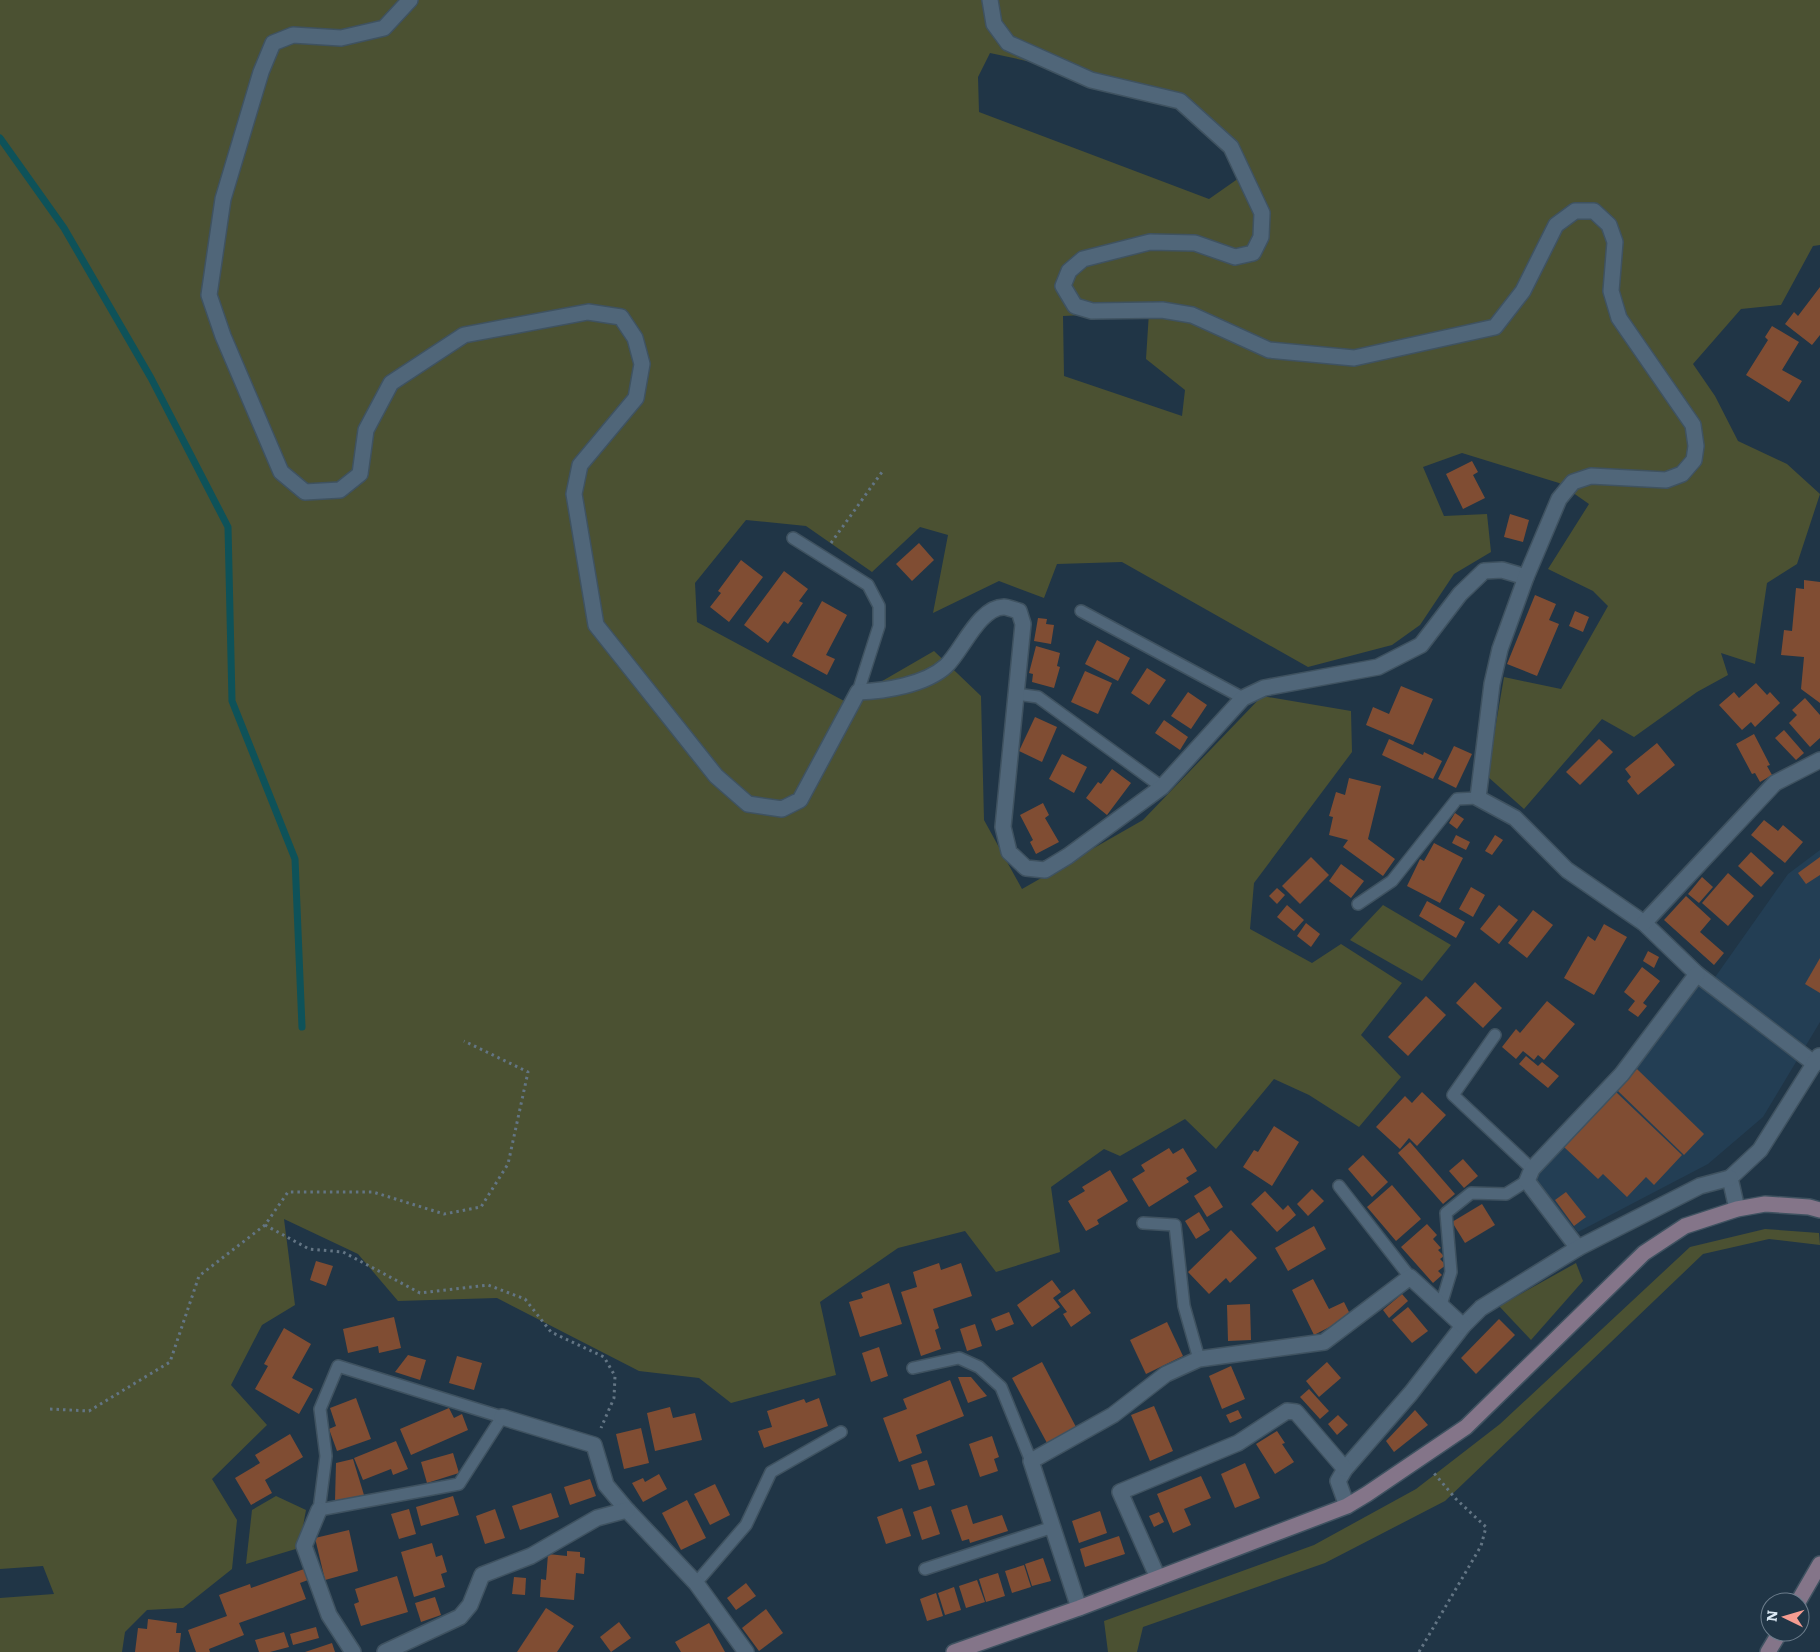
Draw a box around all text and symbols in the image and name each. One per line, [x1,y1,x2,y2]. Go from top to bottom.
north arrow [1760,1592,1810,1642]
text: N [1761,1609,1782,1623]

